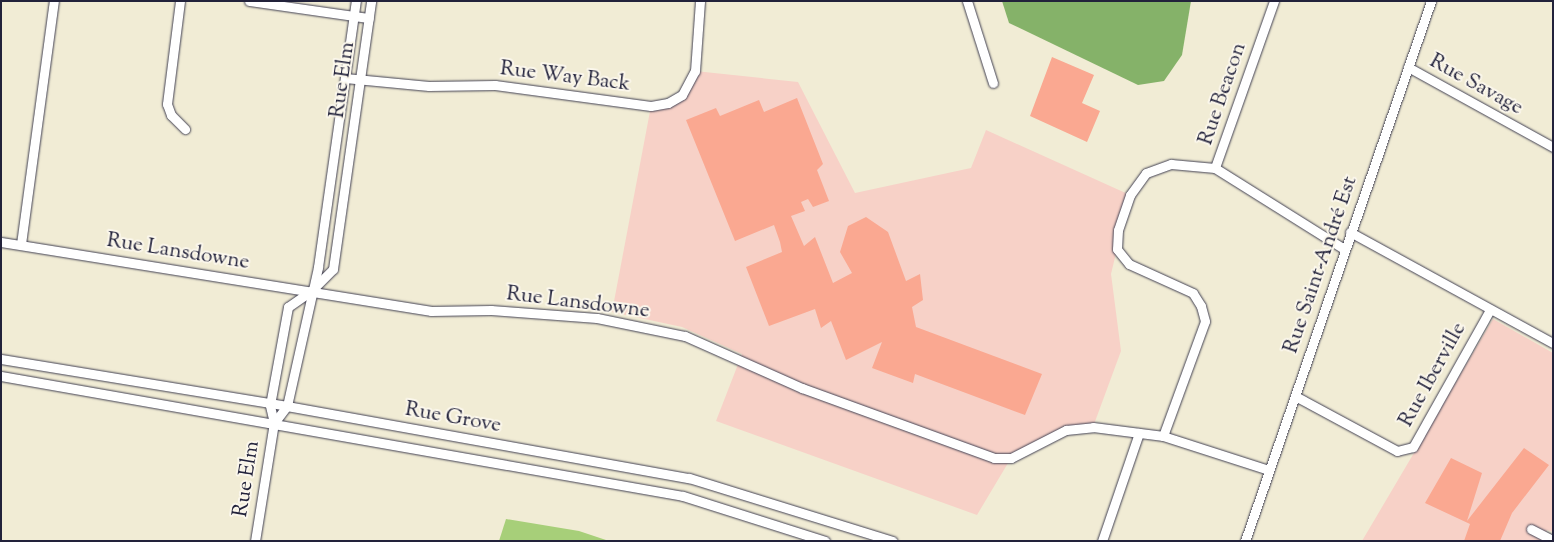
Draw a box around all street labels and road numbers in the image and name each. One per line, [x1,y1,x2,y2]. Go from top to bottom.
street label: Rue Beacon [1194,39,1252,149]
street label: Rue Elm [325,40,361,120]
street label: Rue Savage [1425,49,1527,121]
street label: Rue Way Back [499,57,631,97]
street label: Rue Saint-André Est [1279,173,1363,357]
street label: Rue Lansdowne [105,228,251,276]
street label: Rue Lansdowne [505,282,651,324]
street label: Rue Iberville [1394,318,1472,432]
street label: Rue Grove [403,397,503,439]
street label: Rue Elm [229,439,265,519]

